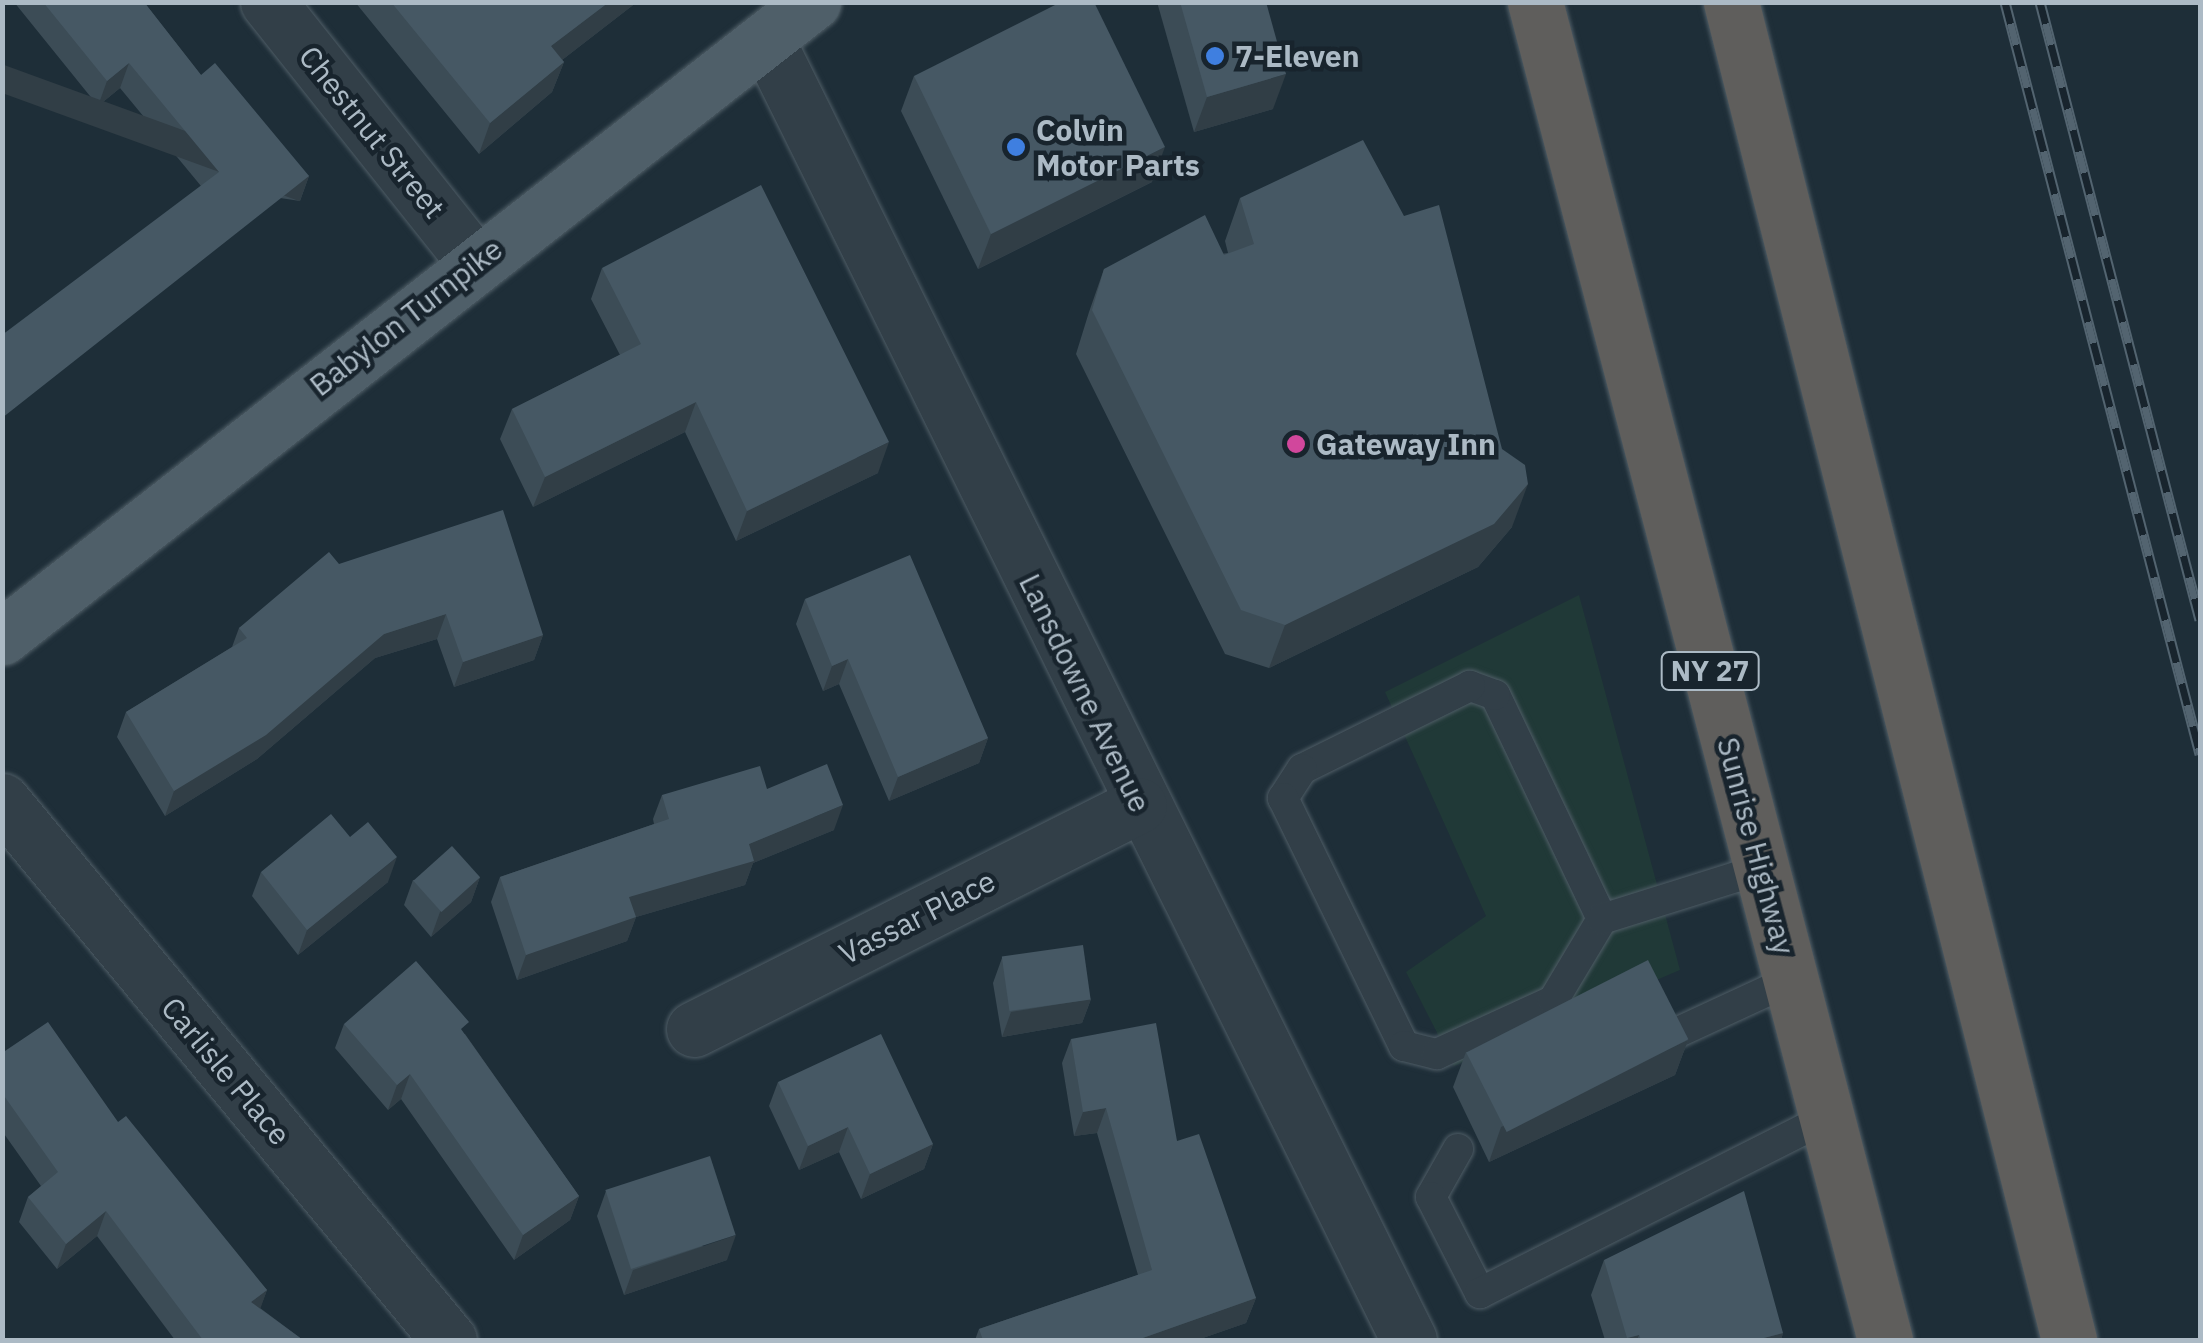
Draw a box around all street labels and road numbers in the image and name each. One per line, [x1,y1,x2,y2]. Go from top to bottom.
street label: Chestnut Street [292,39,452,225]
street label: Babylon Turnpike [303,231,509,403]
street label: Lansdowne Avenue [1012,568,1158,818]
road number: NY 27 [1660,648,1760,694]
street label: Sunrise Highway [1710,734,1802,958]
street label: Vassar Place [833,862,1001,972]
street label: Carlisle Place [154,990,298,1152]

